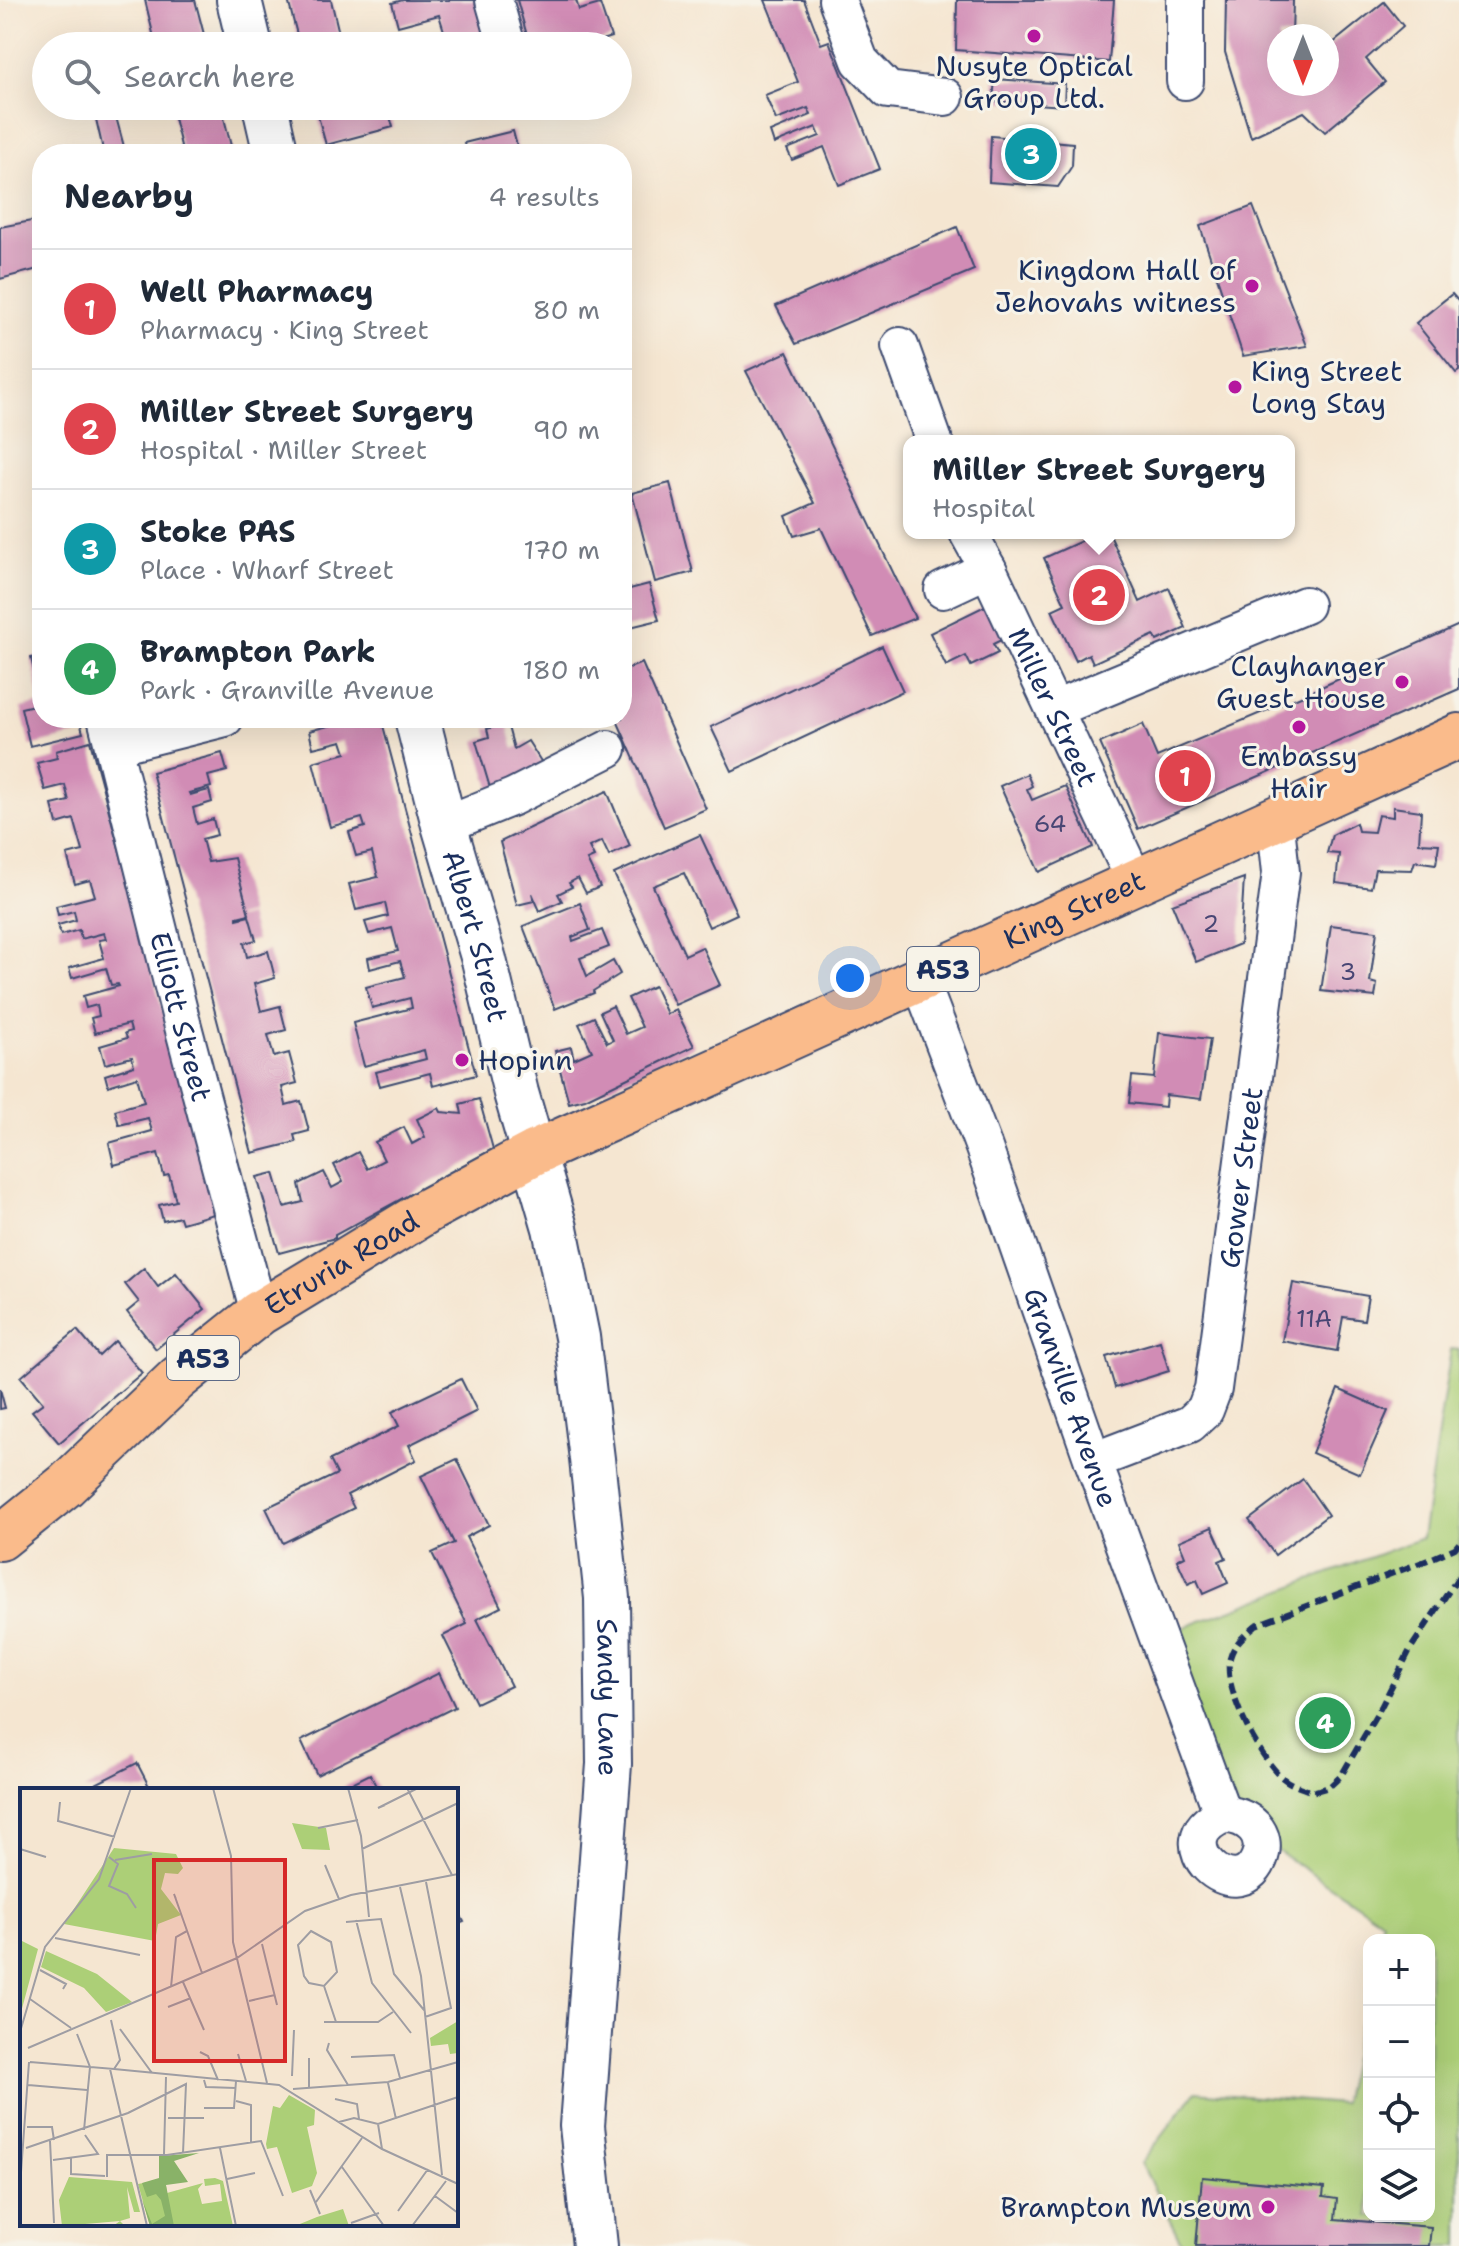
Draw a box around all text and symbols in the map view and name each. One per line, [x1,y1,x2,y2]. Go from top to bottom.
north arrow [1267,24,1339,96]
marker: Nusyte Optical Group Ltd. [1025,27,1043,45]
search box [32,32,632,120]
place label: Nusyte Optical Group Ltd. [935,47,1133,117]
icon: search [60,54,104,98]
text: Search here [124,56,295,97]
pin: 3 [1005,124,1057,184]
text: Nearby [64,173,194,219]
text: 4 results [488,179,600,214]
place label: Kingdom Hall of Jehovahs witness [995,251,1237,321]
text: Well Pharmacy [140,271,373,312]
marker: Kingdom Hall of Jehovahs witness [1243,277,1261,295]
text: 1 [84,292,96,327]
text: 80 m [533,292,600,327]
text: Pharmacy · King Street [140,312,429,347]
place label: King Street Long Stay [1251,352,1402,422]
marker: King Street Long Stay [1226,378,1244,396]
text: Miller Street Surgery [140,391,474,432]
text: 2 [81,412,99,447]
text: 90 m [533,412,600,447]
text: Hospital · Miller Street [140,432,427,467]
popup [903,435,1295,539]
text: Miller Street Surgery [932,449,1266,490]
text: Hospital [932,490,1035,525]
text: Stoke PAS [140,511,296,552]
text: 3 [81,532,99,567]
text: 170 m [523,532,600,567]
text: Place · Wharf Street [140,552,394,587]
pin: 2 [1073,565,1125,625]
street label: Miller Street [999,622,1107,793]
text: Brampton Park [140,631,376,672]
place label: Clayhanger Guest House [1216,647,1386,717]
text: 4 [81,652,99,687]
text: 180 m [522,652,600,687]
text: Park · Granville Avenue [140,672,434,707]
marker: Clayhanger Guest House [1393,673,1411,691]
marker: Embassy Hair [1290,718,1308,736]
place label: Embassy Hair [1240,737,1358,807]
pin: 1 [1159,746,1211,806]
house number: 64 [1034,808,1066,840]
street label: Albert Street [433,846,517,1026]
street label: King Street [997,861,1151,958]
house number: 2 [1203,908,1219,940]
street label: Elliott Street [141,928,221,1106]
road number: A53 [907,947,979,991]
house number: 3 [1340,956,1356,988]
your location [830,958,870,998]
place label: Hopinn [478,1041,573,1079]
marker: Hopinn [453,1051,471,1069]
street label: Gower Street [1210,1085,1272,1271]
street label: Etruria Road [257,1201,426,1324]
street label: Granville Avenue [1015,1283,1127,1512]
house number: 11A [1296,1303,1332,1335]
road number: A53 [167,1336,239,1380]
street label: Sandy Lane [588,1618,628,1778]
pin: 4 [1299,1693,1351,1753]
inset map [20,1788,458,2226]
map controls [1363,1934,1435,2222]
button: + [1363,1934,1435,2006]
button: − [1363,2006,1435,2078]
button: locate [1363,2078,1435,2150]
button: layers [1363,2150,1435,2222]
place label: Brampton Museum [1001,2188,1252,2226]
marker: Brampton Museum [1259,2198,1277,2216]

